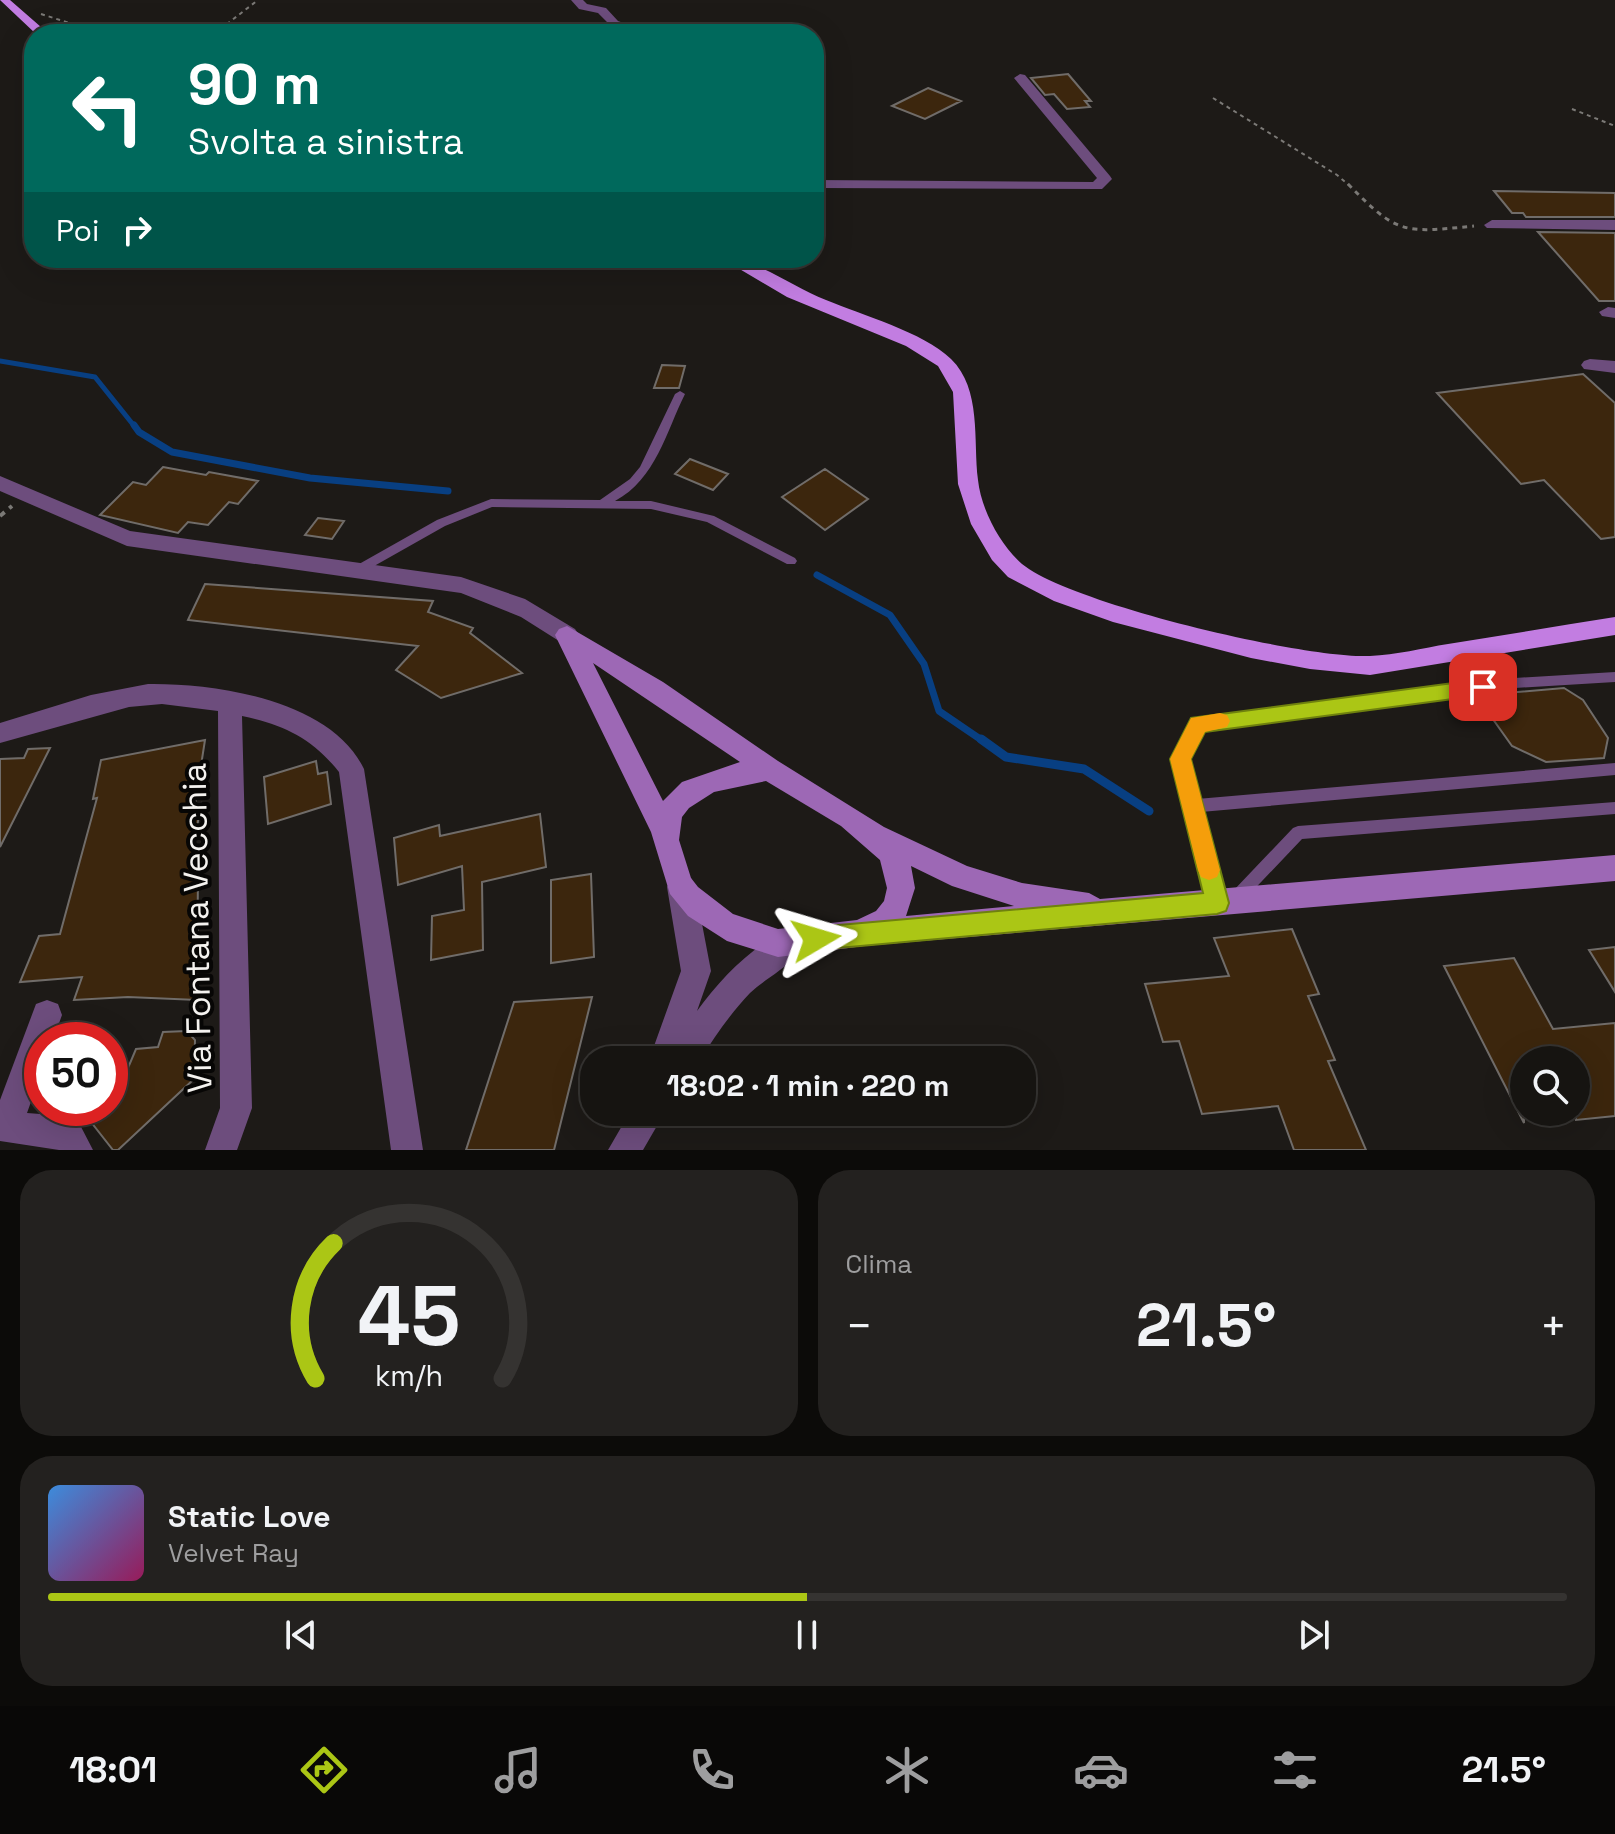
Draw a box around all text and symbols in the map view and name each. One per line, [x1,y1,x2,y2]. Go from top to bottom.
text: 90 m [188,49,321,120]
icon: left [56,56,160,160]
text: Svolta a sinistra [188,119,464,165]
icon: right [115,208,159,252]
text: Poi [56,211,99,250]
pin [1449,653,1517,721]
icon: arrive [1461,665,1505,709]
street label: Via Fontana Vecchia [173,763,221,1093]
position arrow [774,897,858,981]
speed limit sign: 50 [24,1022,128,1126]
map controls [1510,1046,1590,1126]
button: search [1510,1046,1590,1126]
text: 18:02 · 1 min · 220 m [667,1066,949,1105]
text: Clima [846,1247,912,1281]
text: 45 [357,1263,460,1369]
text: 21.5° [1136,1287,1276,1364]
text: − [846,1298,873,1354]
text: + [1540,1298,1567,1354]
text: km/h [375,1358,443,1394]
text: Static Love [168,1497,331,1536]
text: Velvet Ray [168,1536,299,1570]
icon: previous [279,1613,323,1657]
icon: pause [785,1613,829,1657]
icon: next [1292,1613,1336,1657]
icon: directions [296,1742,352,1798]
icon: music [490,1742,546,1798]
icon: phone [684,1742,740,1798]
icon: climate [879,1742,935,1798]
icon: car [1073,1742,1129,1798]
icon: filters [1267,1742,1323,1798]
text: 18:01 [69,1747,157,1793]
text: 21.5° [1462,1747,1546,1793]

